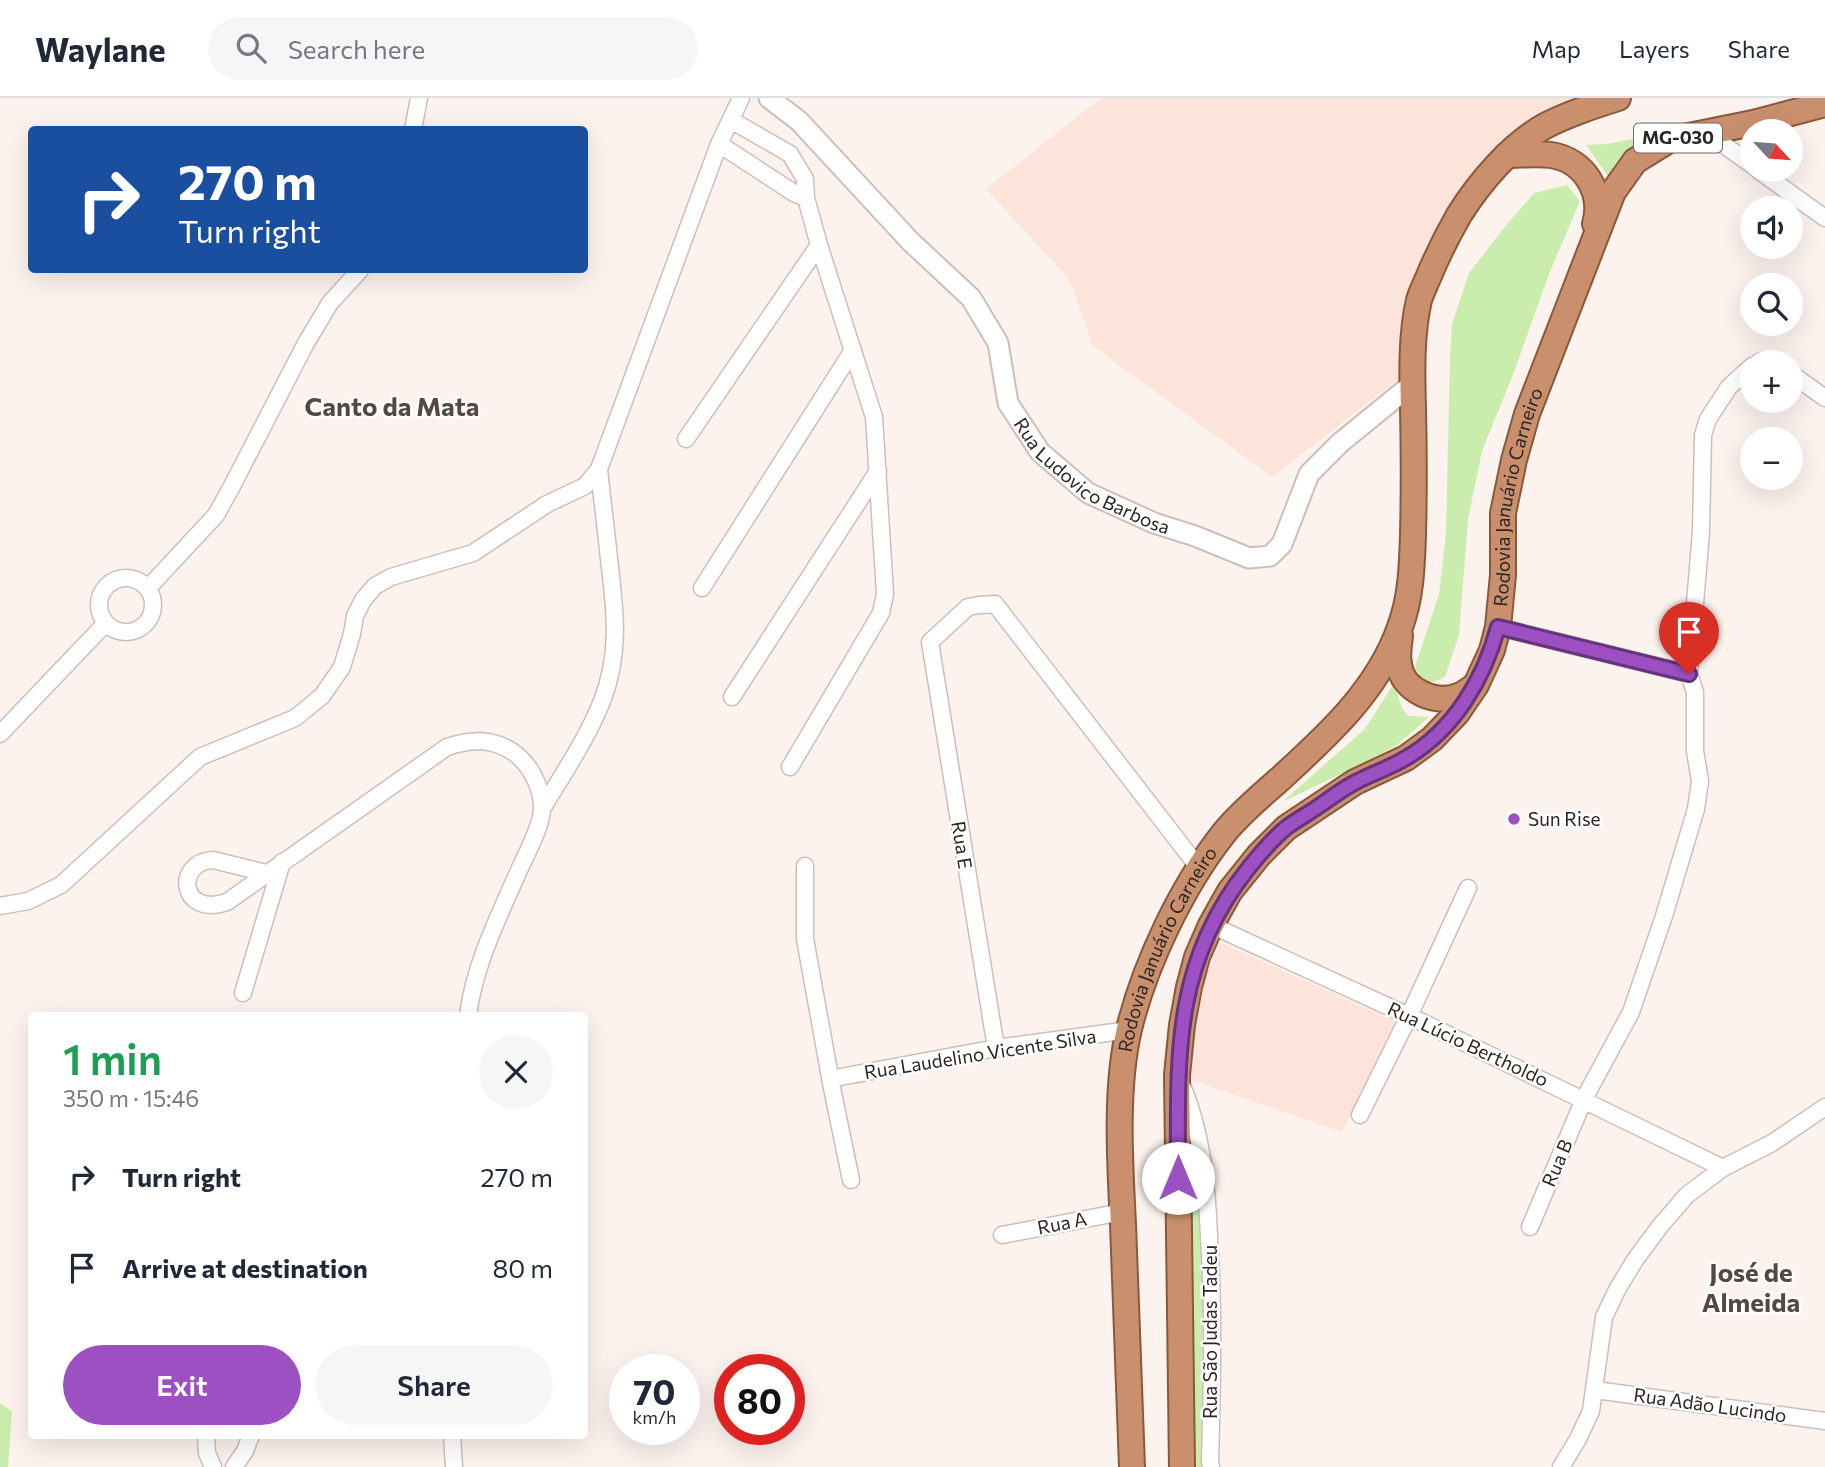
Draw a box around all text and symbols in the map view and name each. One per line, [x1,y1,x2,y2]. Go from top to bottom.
search box [208,17,698,80]
text: Waylane [35,28,166,69]
icon: search [232,29,270,67]
text: Search here [288,33,425,64]
text: Map [1532,34,1581,63]
text: Layers [1619,34,1690,63]
text: Share [1728,34,1790,63]
north arrow [1740,119,1802,182]
map controls [1740,119,1803,490]
road number: MG-030 [1634,124,1722,153]
text: 270 m [178,150,317,210]
icon: right [63,154,154,245]
button: sound [1740,196,1803,259]
text: Turn right [178,210,321,250]
button: search [1740,273,1803,336]
button: + [1740,350,1803,413]
street label: Rodovia Januário Carneiro [1488,384,1547,608]
district label: Canto da Mata [305,390,479,421]
street label: Rua Ludovico Barbosa [1010,413,1173,538]
button: − [1740,427,1803,490]
pin [1659,602,1719,674]
icon: arrive [1670,613,1708,651]
place label: Sun Rise [1528,807,1601,830]
marker: Sun Rise [1506,811,1522,827]
street label: Rua E [947,819,978,870]
street label: Rodovia Januário Carneiro [1113,842,1221,1054]
street label: Rua Lúcio Bertholdo [1384,996,1552,1091]
street label: Rua Laudelino Vicente Silva [862,1024,1098,1083]
text: 1 min [63,1032,162,1084]
button: close [479,1035,553,1109]
text: 350 m · 15:46 [63,1084,199,1112]
street label: Rua B [1536,1136,1577,1190]
position arrow [1141,1141,1215,1215]
icon: right [63,1158,101,1196]
text: Turn right [122,1161,241,1192]
text: 270 m [480,1161,553,1192]
street label: Rua A [1035,1206,1089,1239]
street label: Rua São Judas Tadeu [1198,1245,1221,1419]
icon: arrive [63,1249,101,1287]
text: Arrive at destination [122,1252,368,1283]
text: 80 m [493,1252,553,1283]
district label: José de Almeida [1702,1256,1800,1317]
button: Exit [63,1345,301,1425]
button: Share [315,1345,553,1425]
speed limit sign: 80 [714,1354,805,1445]
text: 70 [633,1369,676,1412]
street label: Rua Adão Lucindo [1632,1382,1788,1427]
text: km/h [633,1406,676,1428]

